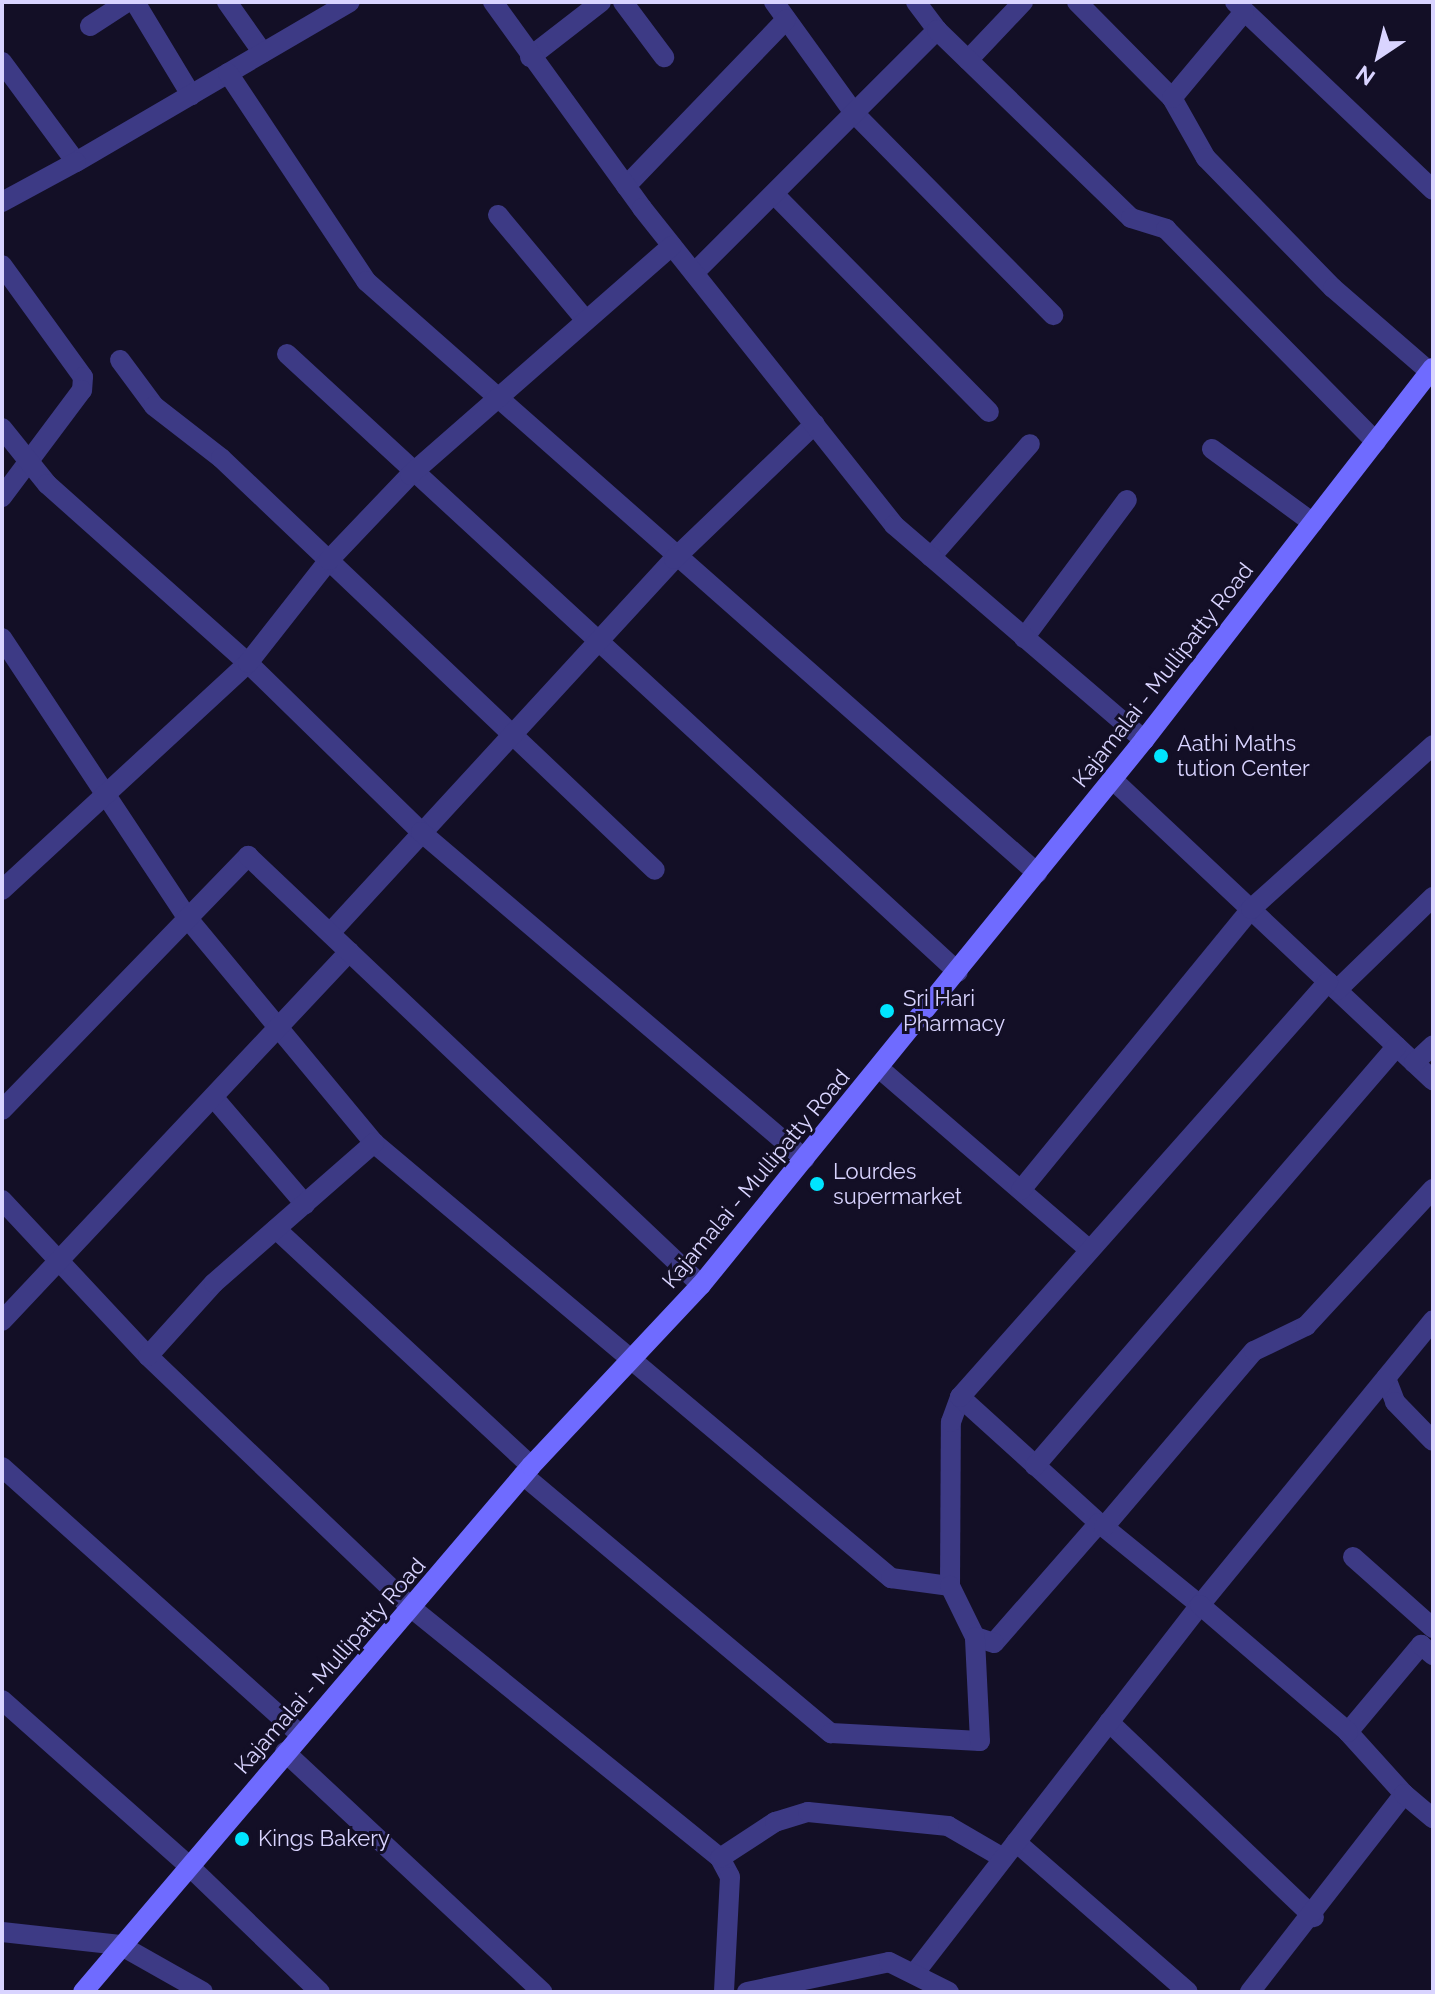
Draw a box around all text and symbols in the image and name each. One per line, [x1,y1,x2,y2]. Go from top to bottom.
north arrow [1339,16,1419,96]
text: N [1351,60,1380,91]
street label: Kajamalai - Mullipatty Road [1067,557,1259,793]
place label: Aathi Maths tution Center [1177,730,1310,782]
marker: Aathi Maths tution Center [1152,747,1170,765]
place label: Sri Hari Pharmacy [903,985,1005,1036]
marker: Sri Hari Pharmacy [878,1002,896,1020]
street label: Kajamalai - Mullipatty Road [656,1064,856,1294]
place label: Lourdes supermarket [833,1158,962,1210]
marker: Lourdes supermarket [808,1175,826,1193]
street label: Kajamalai - Mullipatty Road [229,1552,431,1780]
place label: Kings Bakery [258,1826,390,1852]
marker: Kings Bakery [233,1830,251,1848]

